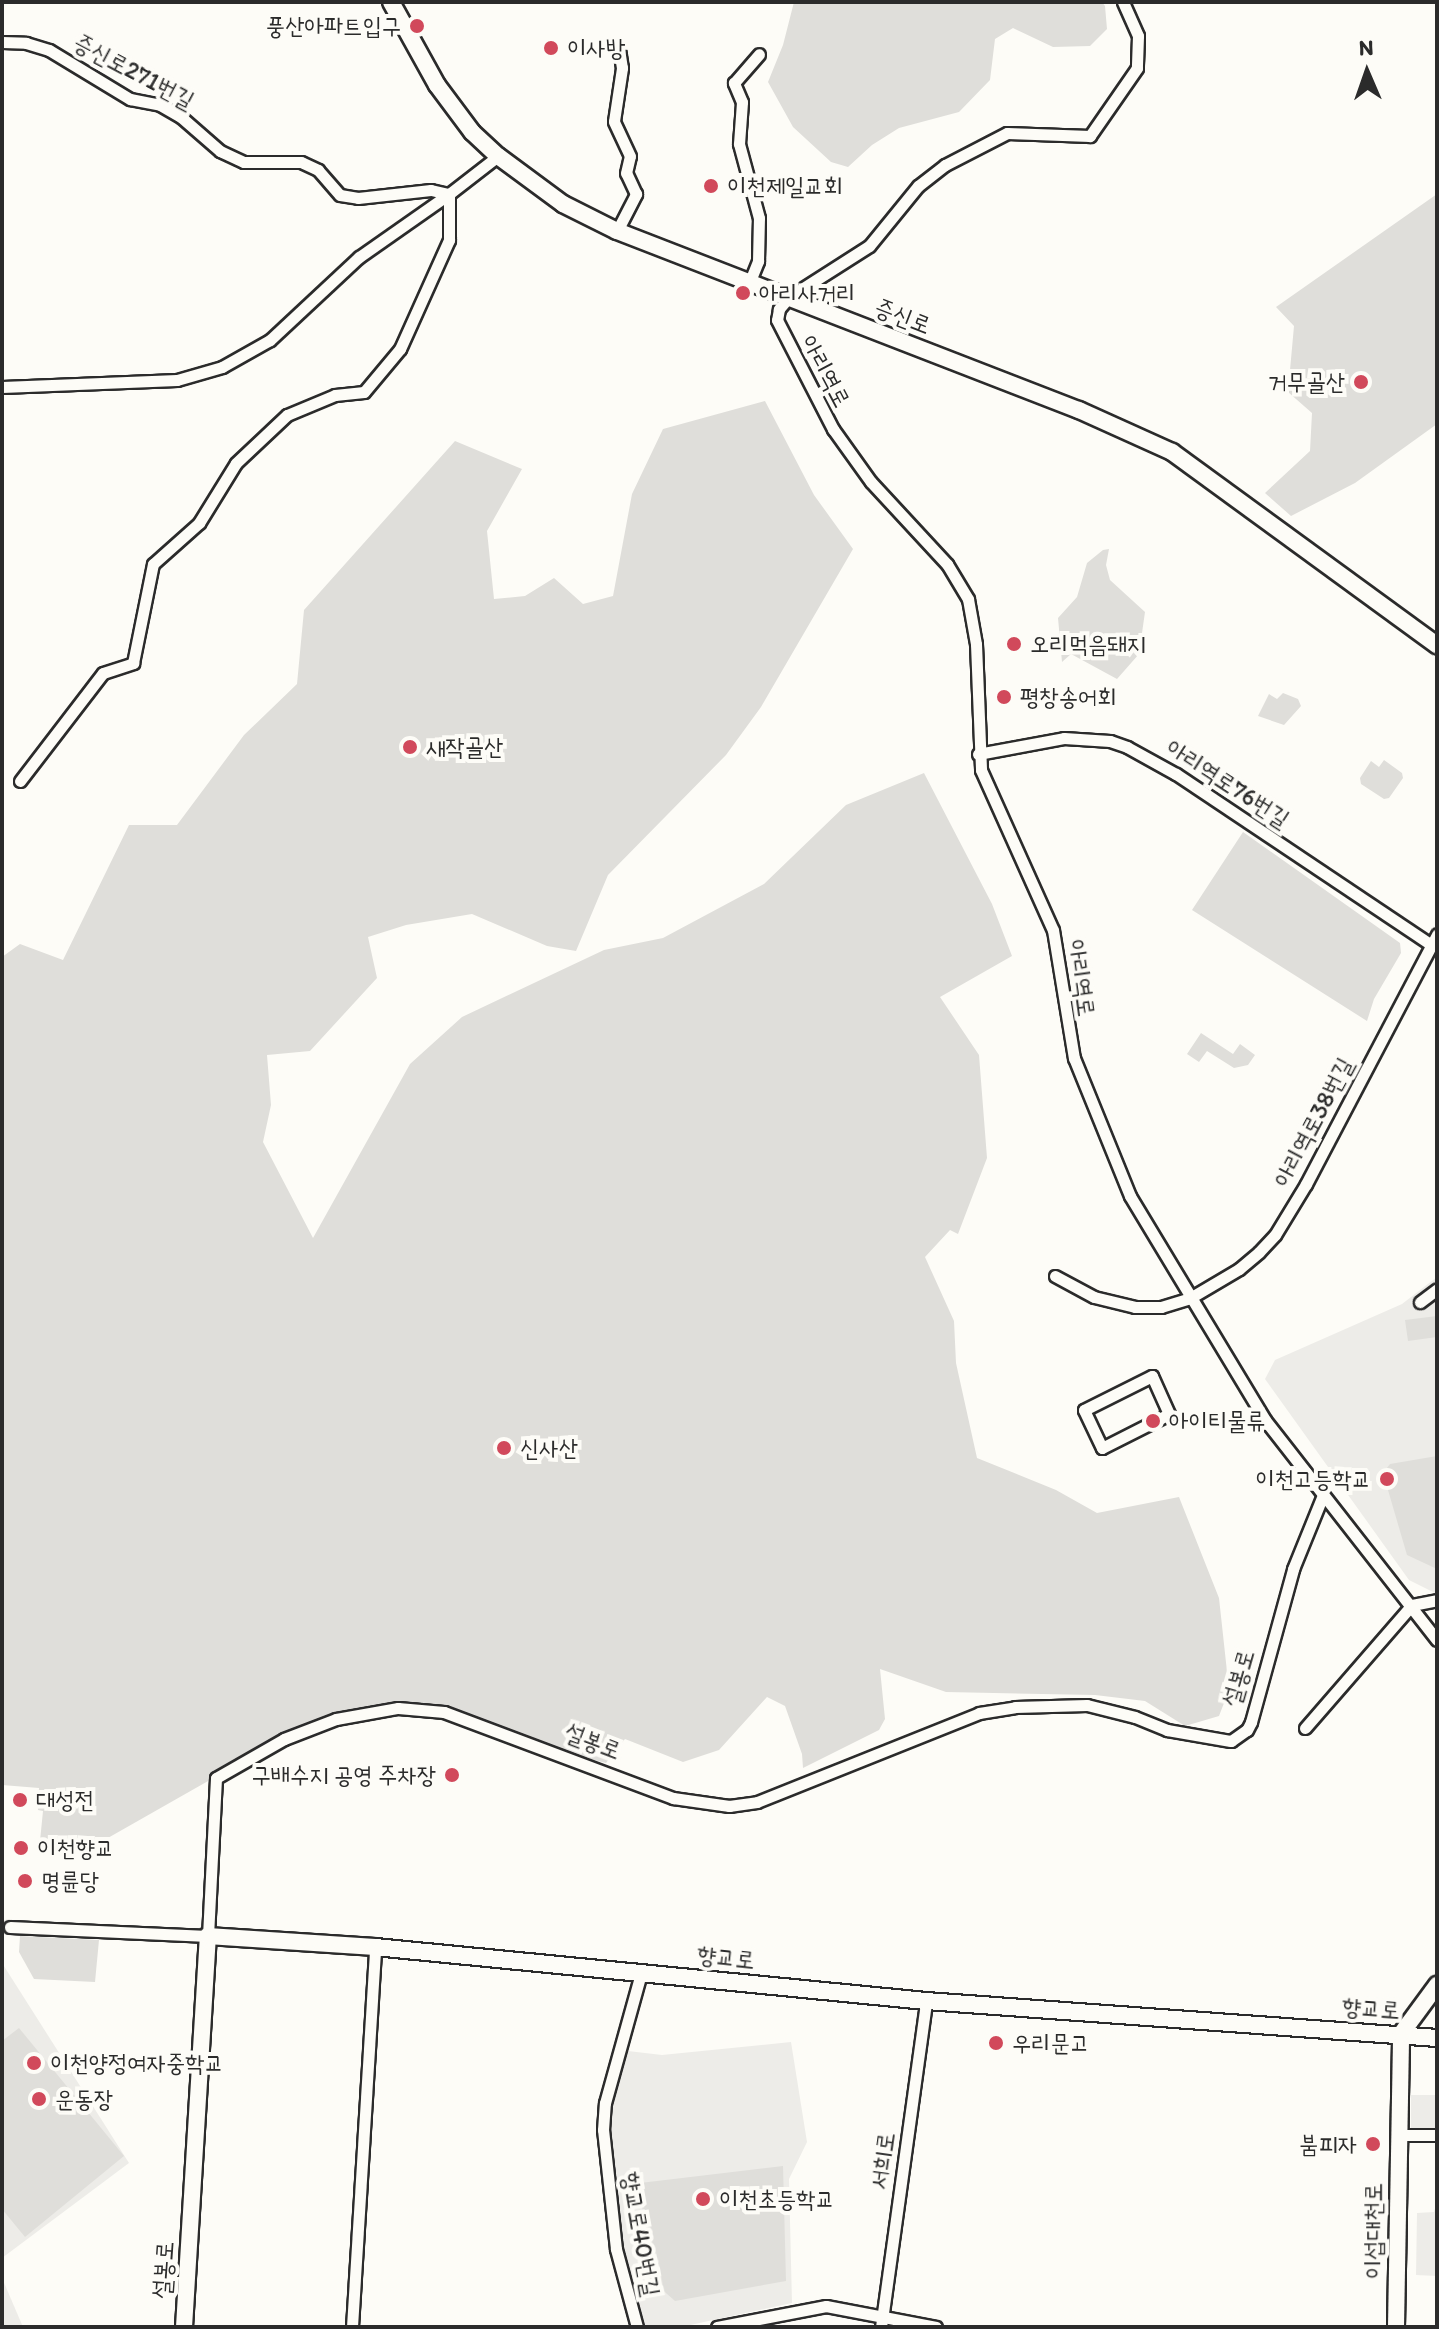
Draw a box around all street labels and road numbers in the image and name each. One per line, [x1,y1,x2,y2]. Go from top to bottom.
street label: 증신로271번길 [69,27,199,115]
street label: 증신로 [871,292,935,340]
street label: 아리역로 [795,330,857,412]
street label: 아리역로76번길 [1161,733,1295,833]
street label: 아리역로 [1062,938,1102,1018]
street label: 아리역로38번길 [1267,1053,1359,1191]
street label: 설봉로 [1216,1646,1260,1710]
street label: 설봉로 [561,1717,625,1765]
street label: 향교로 [696,1940,756,1974]
street label: 향교로 [1341,1992,1401,2024]
street label: 서희로 [864,2130,900,2192]
street label: 향교로40번길 [616,2170,666,2298]
street label: 이섭대천로 [1359,2183,1387,2279]
street label: 설봉로 [147,2240,179,2300]

